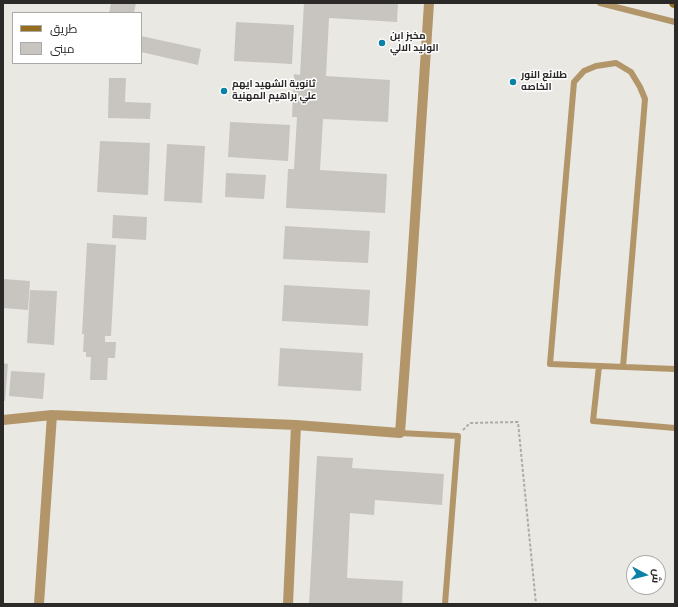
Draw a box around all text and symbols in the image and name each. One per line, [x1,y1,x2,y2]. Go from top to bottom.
legend [12,12,142,64]
text: طريق [50,19,77,38]
place label: مخبز ابن الوليد الالي [390,31,439,54]
marker: مخبز ابن الوليد الالي [377,38,387,48]
text: مبنى [50,39,75,58]
place label: طلائع النور الخاصه [521,70,567,94]
marker: طلائع النور الخاصه [508,77,518,87]
place label: ثانوية الشهيد ايهم علي براهيم المهنية [232,79,317,102]
marker: ثانوية الشهيد ايهم علي براهيم المهنية [219,86,229,96]
north arrow [626,555,666,595]
text: ش [648,568,666,584]

